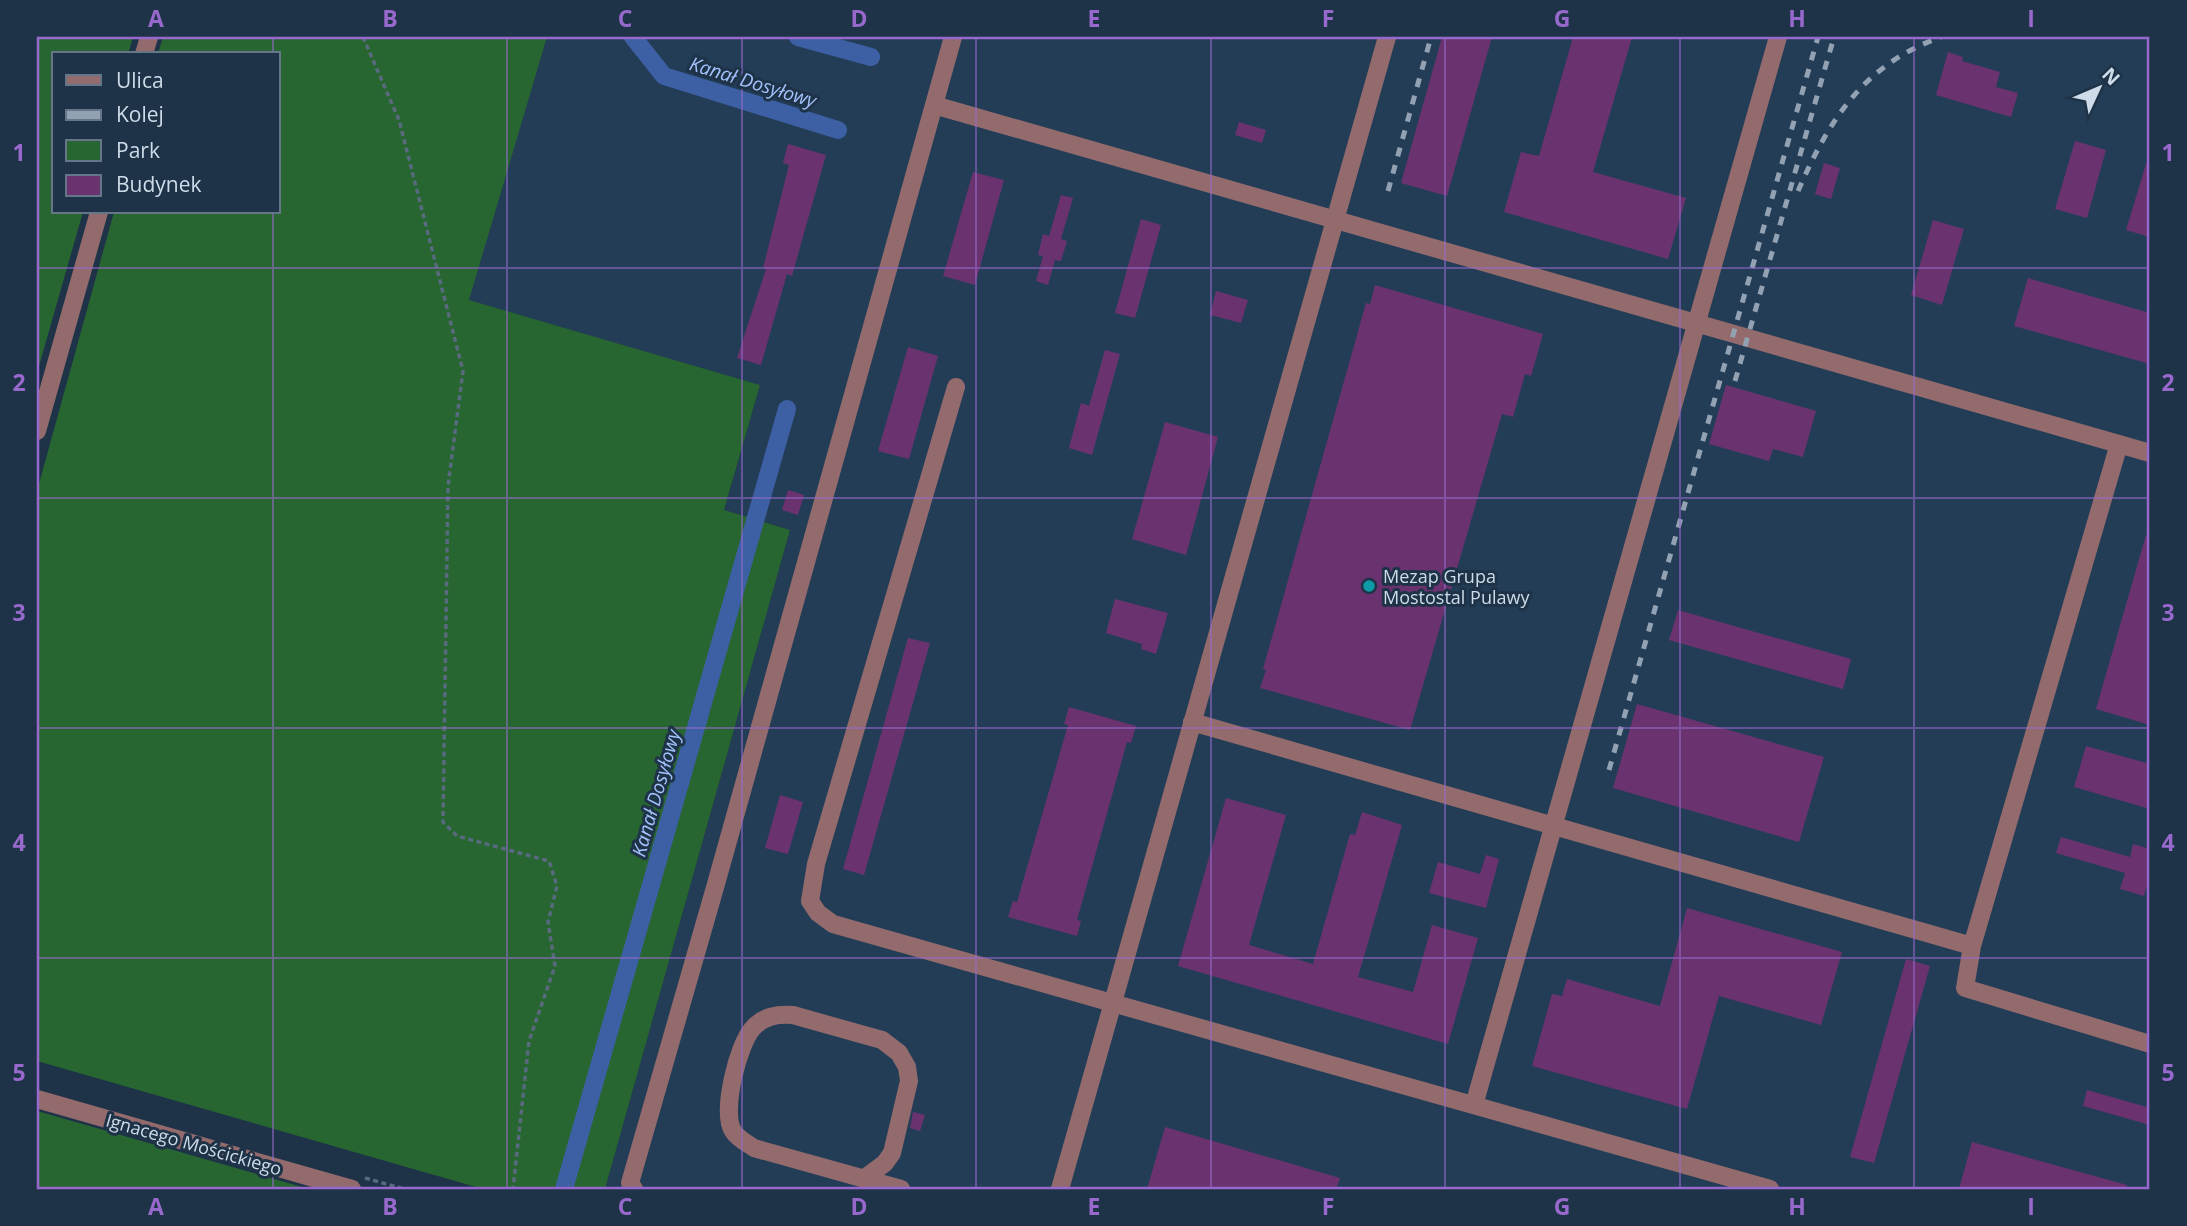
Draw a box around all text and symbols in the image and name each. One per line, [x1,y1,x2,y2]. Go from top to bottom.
text: A [148,2,164,34]
text: B [382,2,398,34]
text: C [618,2,632,34]
text: D [850,2,868,34]
text: E [1088,2,1100,34]
text: F [1322,2,1334,34]
text: G [1554,2,1570,34]
text: H [1788,2,1806,34]
text: I [2027,2,2035,34]
water label: Kanał Dosyłowy [687,50,821,114]
legend [52,52,280,214]
north arrow [2064,52,2134,122]
text: N [2097,62,2126,91]
text: Ulica [116,66,164,94]
text: Kolej [116,100,164,128]
text: 1 [12,136,26,168]
text: Park [116,136,160,164]
text: 1 [2161,136,2175,168]
text: Budynek [116,170,202,198]
text: 2 [12,366,26,398]
text: 2 [2161,366,2175,398]
place label: Mezap Grupa Mostostal Pulawy [1383,564,1530,609]
marker: Mezap Grupa Mostostal Pulawy [1361,578,1377,594]
text: 3 [12,596,26,628]
text: 3 [2161,596,2175,628]
water label: Kanał Dosyłowy [625,725,687,860]
text: 4 [12,826,26,858]
text: 4 [2161,826,2175,858]
text: 5 [12,1056,26,1088]
text: 5 [2161,1056,2175,1088]
street label: Ignacego Mościckiego [103,1107,285,1181]
text: A [148,1190,164,1222]
text: B [382,1190,398,1222]
text: C [618,1190,632,1222]
text: D [850,1190,868,1222]
text: E [1088,1190,1100,1222]
text: F [1322,1190,1334,1222]
text: G [1554,1190,1570,1222]
text: H [1788,1190,1806,1222]
text: I [2027,1190,2035,1222]

